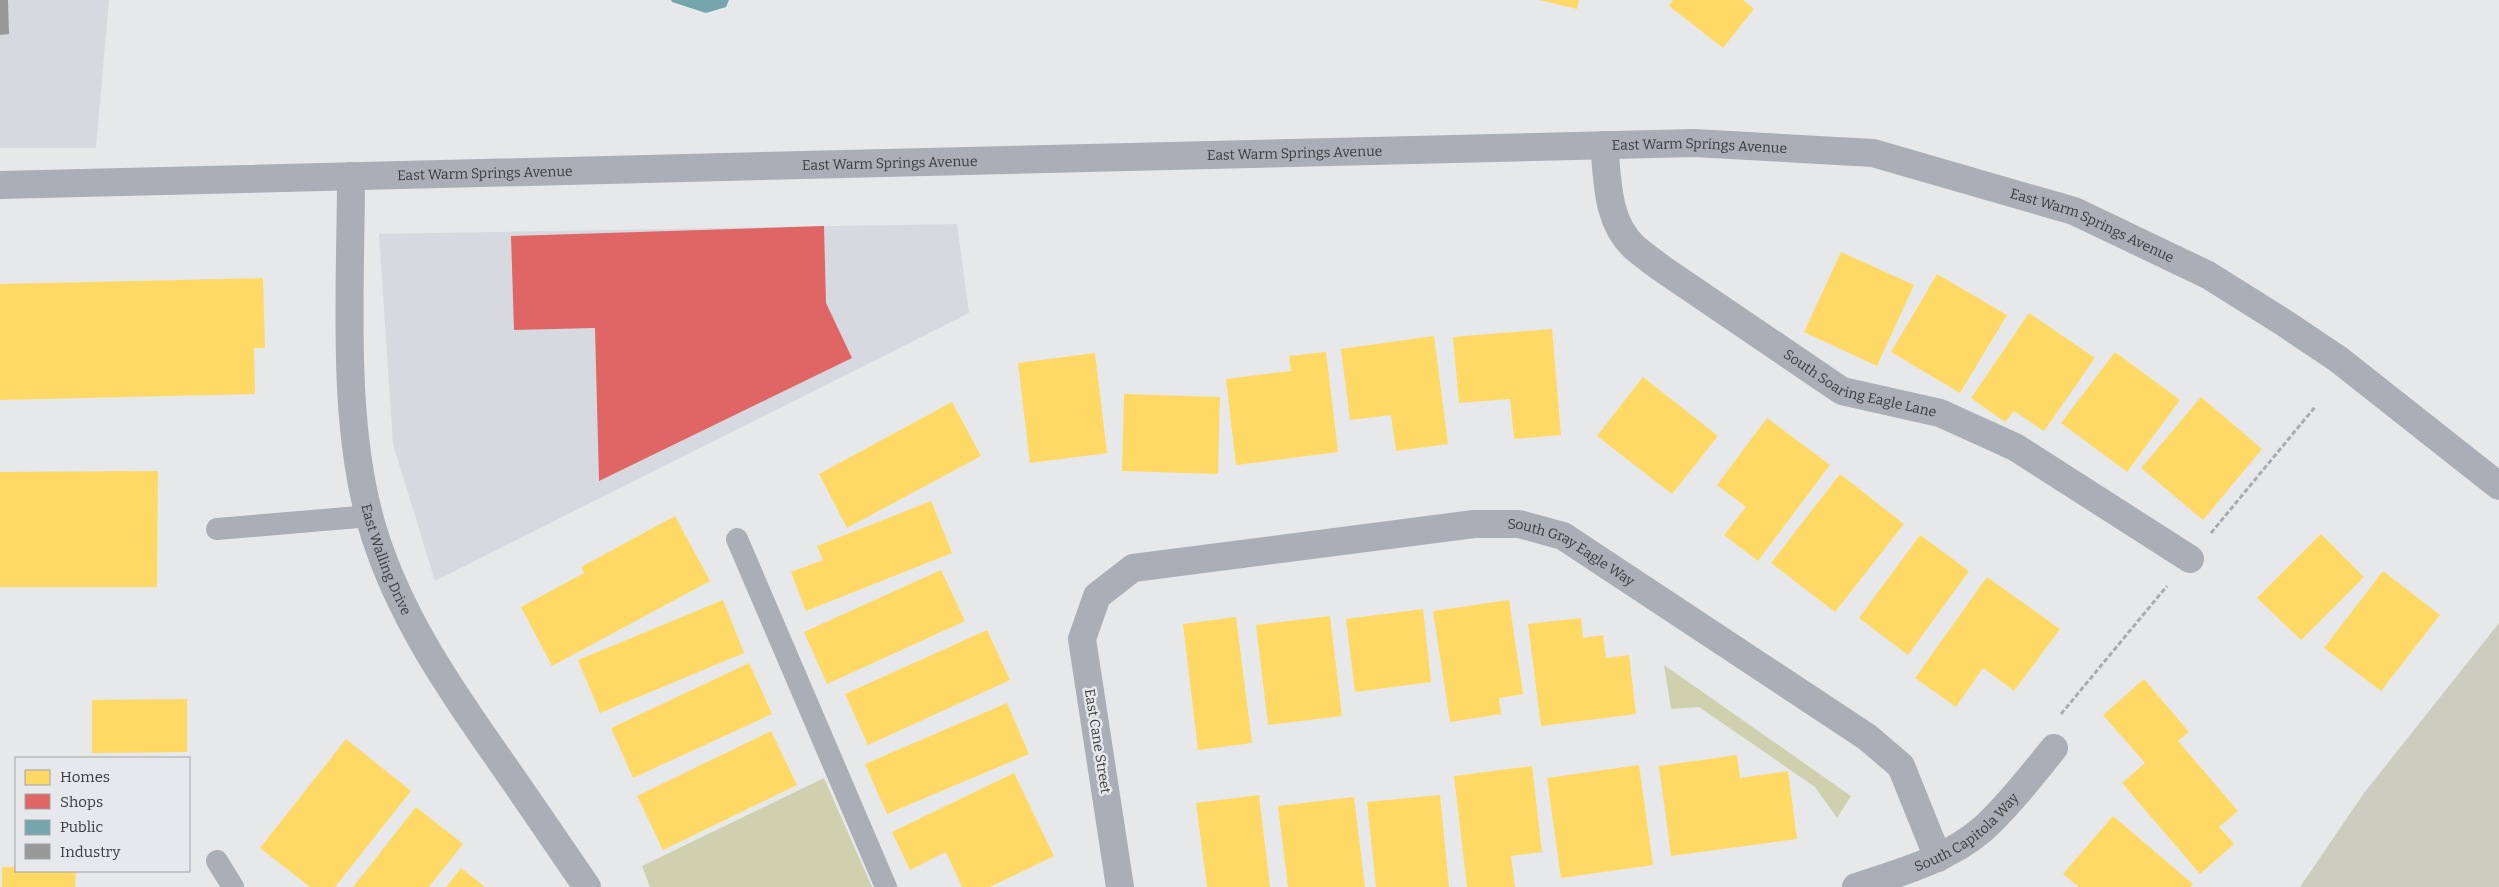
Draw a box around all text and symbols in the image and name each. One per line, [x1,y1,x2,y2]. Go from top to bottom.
street label: East Warm Springs Avenue [1612,135,1788,157]
street label: East Warm Springs Avenue [1207,143,1383,164]
street label: East Warm Springs Avenue [802,153,978,174]
street label: East Warm Springs Avenue [397,163,573,184]
street label: East Warm Springs Avenue [2008,185,2177,266]
street label: South Soaring Eagle Lane [1780,346,1938,421]
street label: East Walling Drive [357,502,415,618]
street label: South Gray Eagle Way [1508,515,1638,590]
street label: East Cane Street [1081,687,1114,795]
legend [15,757,190,872]
text: Homes [60,768,110,786]
street label: South Capitola Way [1912,789,2023,876]
text: Shops [60,793,103,811]
text: Public [60,818,104,836]
text: Industry [60,843,120,861]

